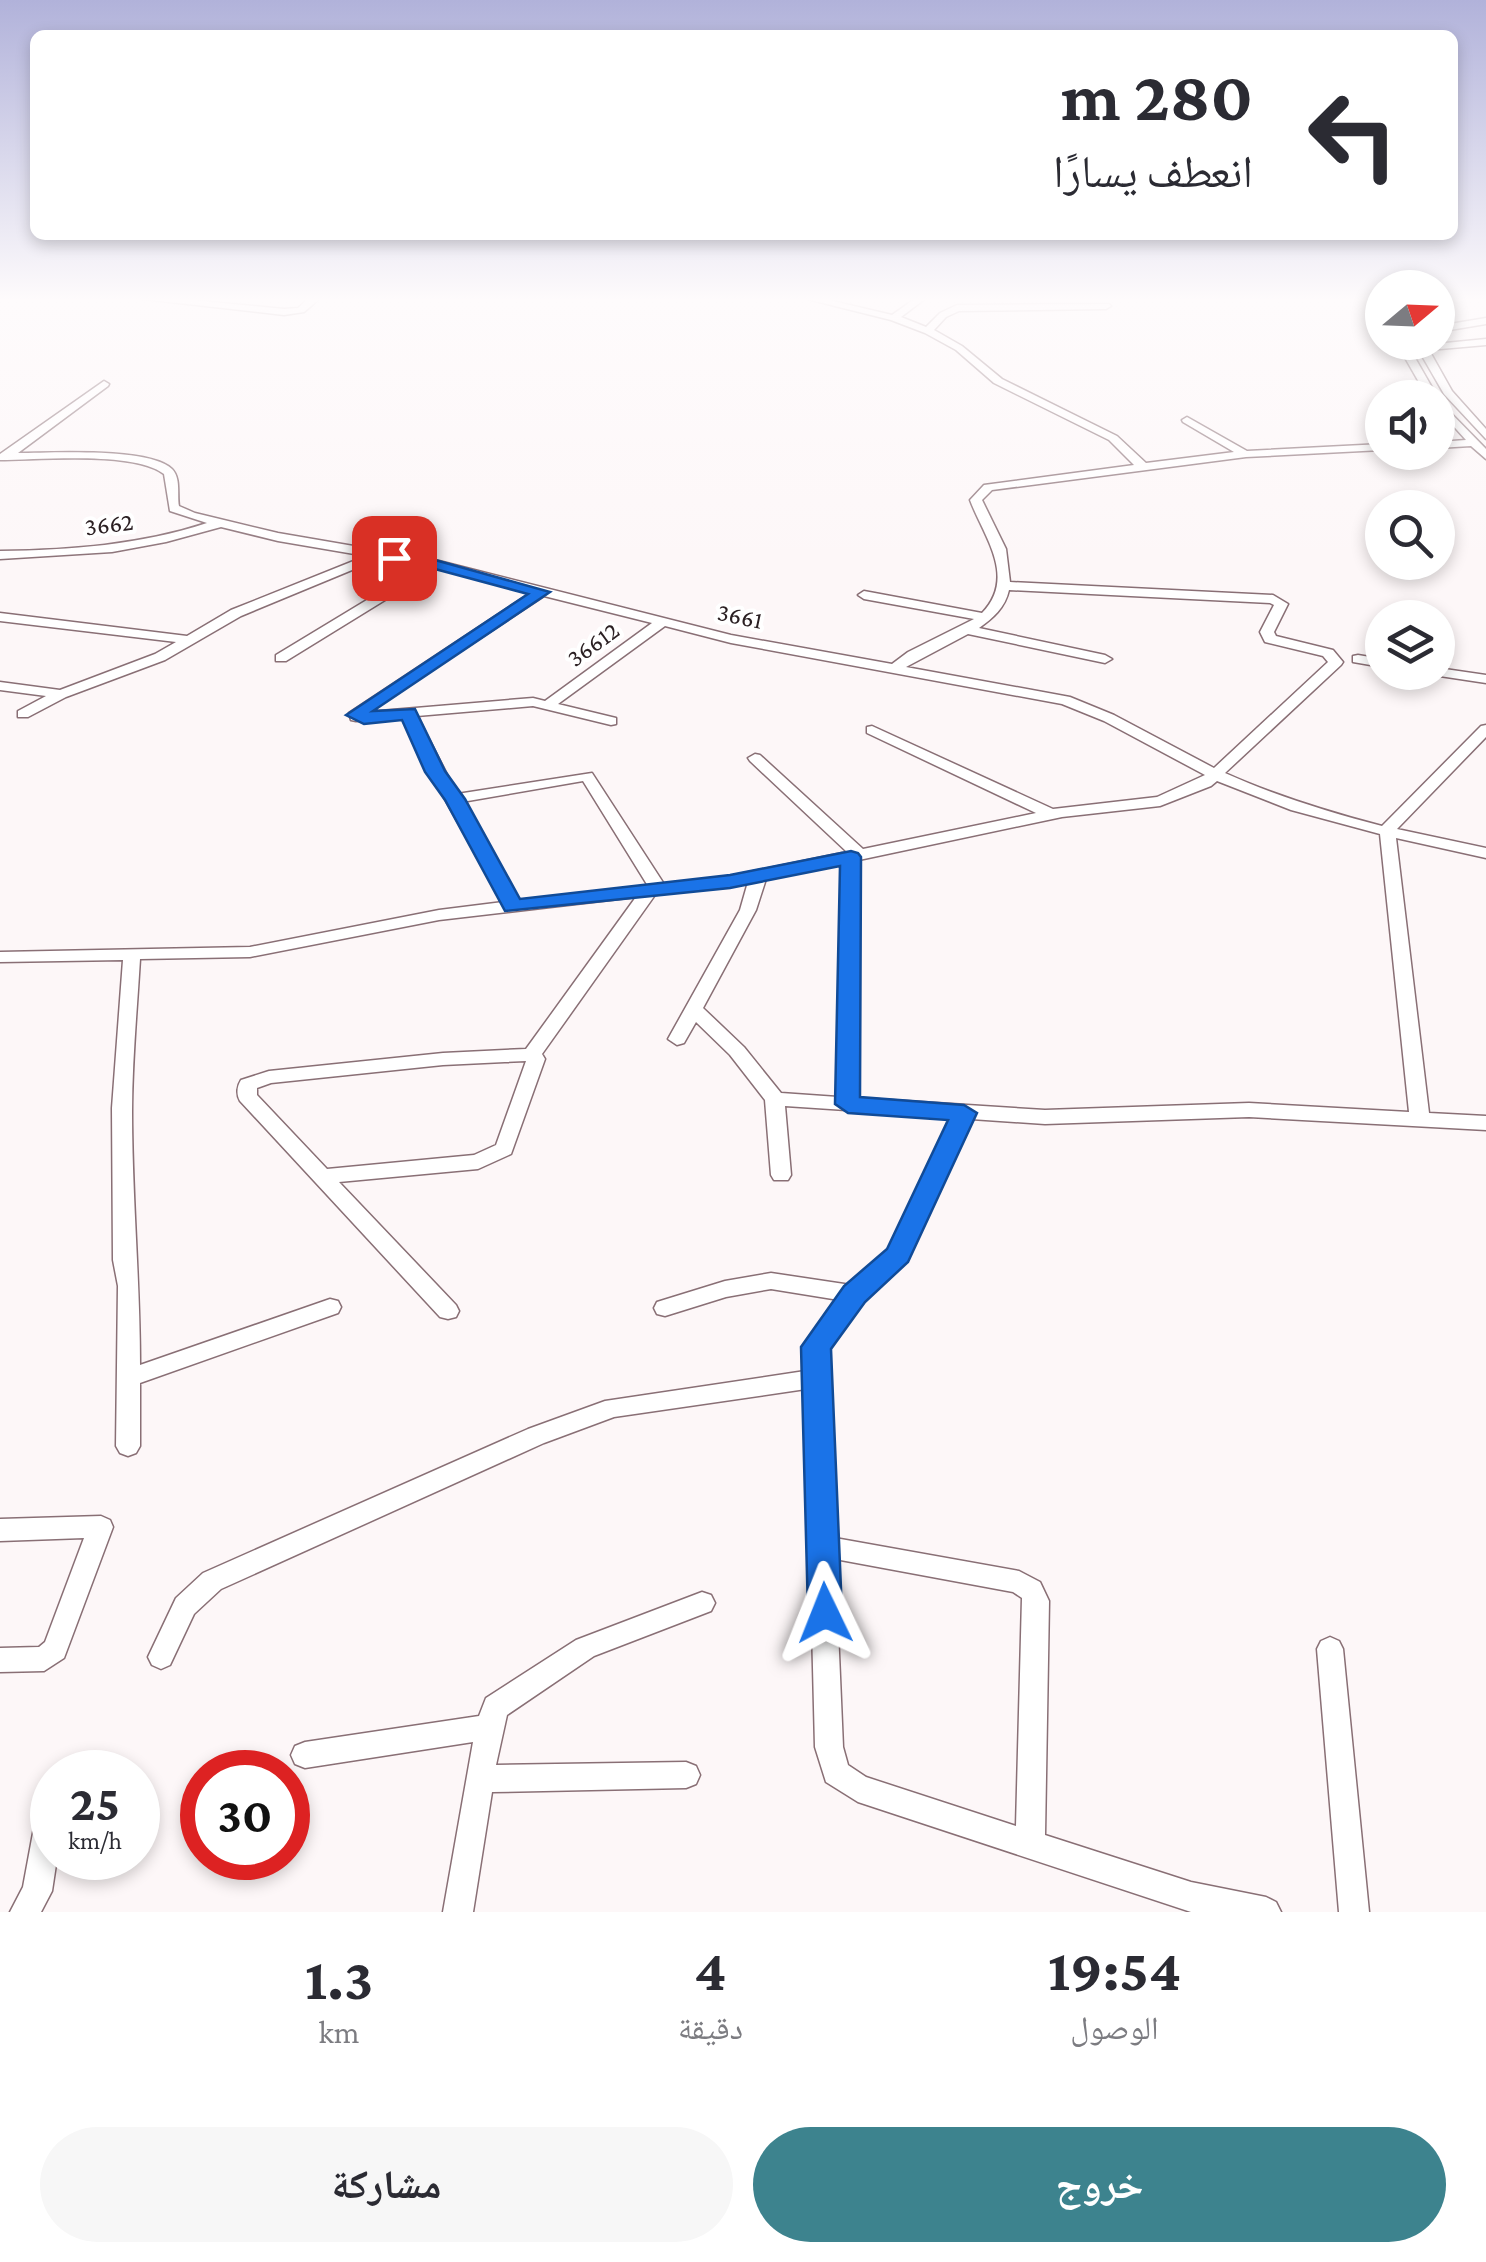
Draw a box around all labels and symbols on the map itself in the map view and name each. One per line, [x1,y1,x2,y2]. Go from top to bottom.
north arrow [1365,270,1455,360]
street label: 3662 [83,508,135,540]
pin [352,516,437,601]
street label: 3661 [715,598,765,634]
street label: 36612 [562,616,624,672]
position arrow [773,1561,877,1665]
speed limit sign: 30 [180,1750,310,1880]

